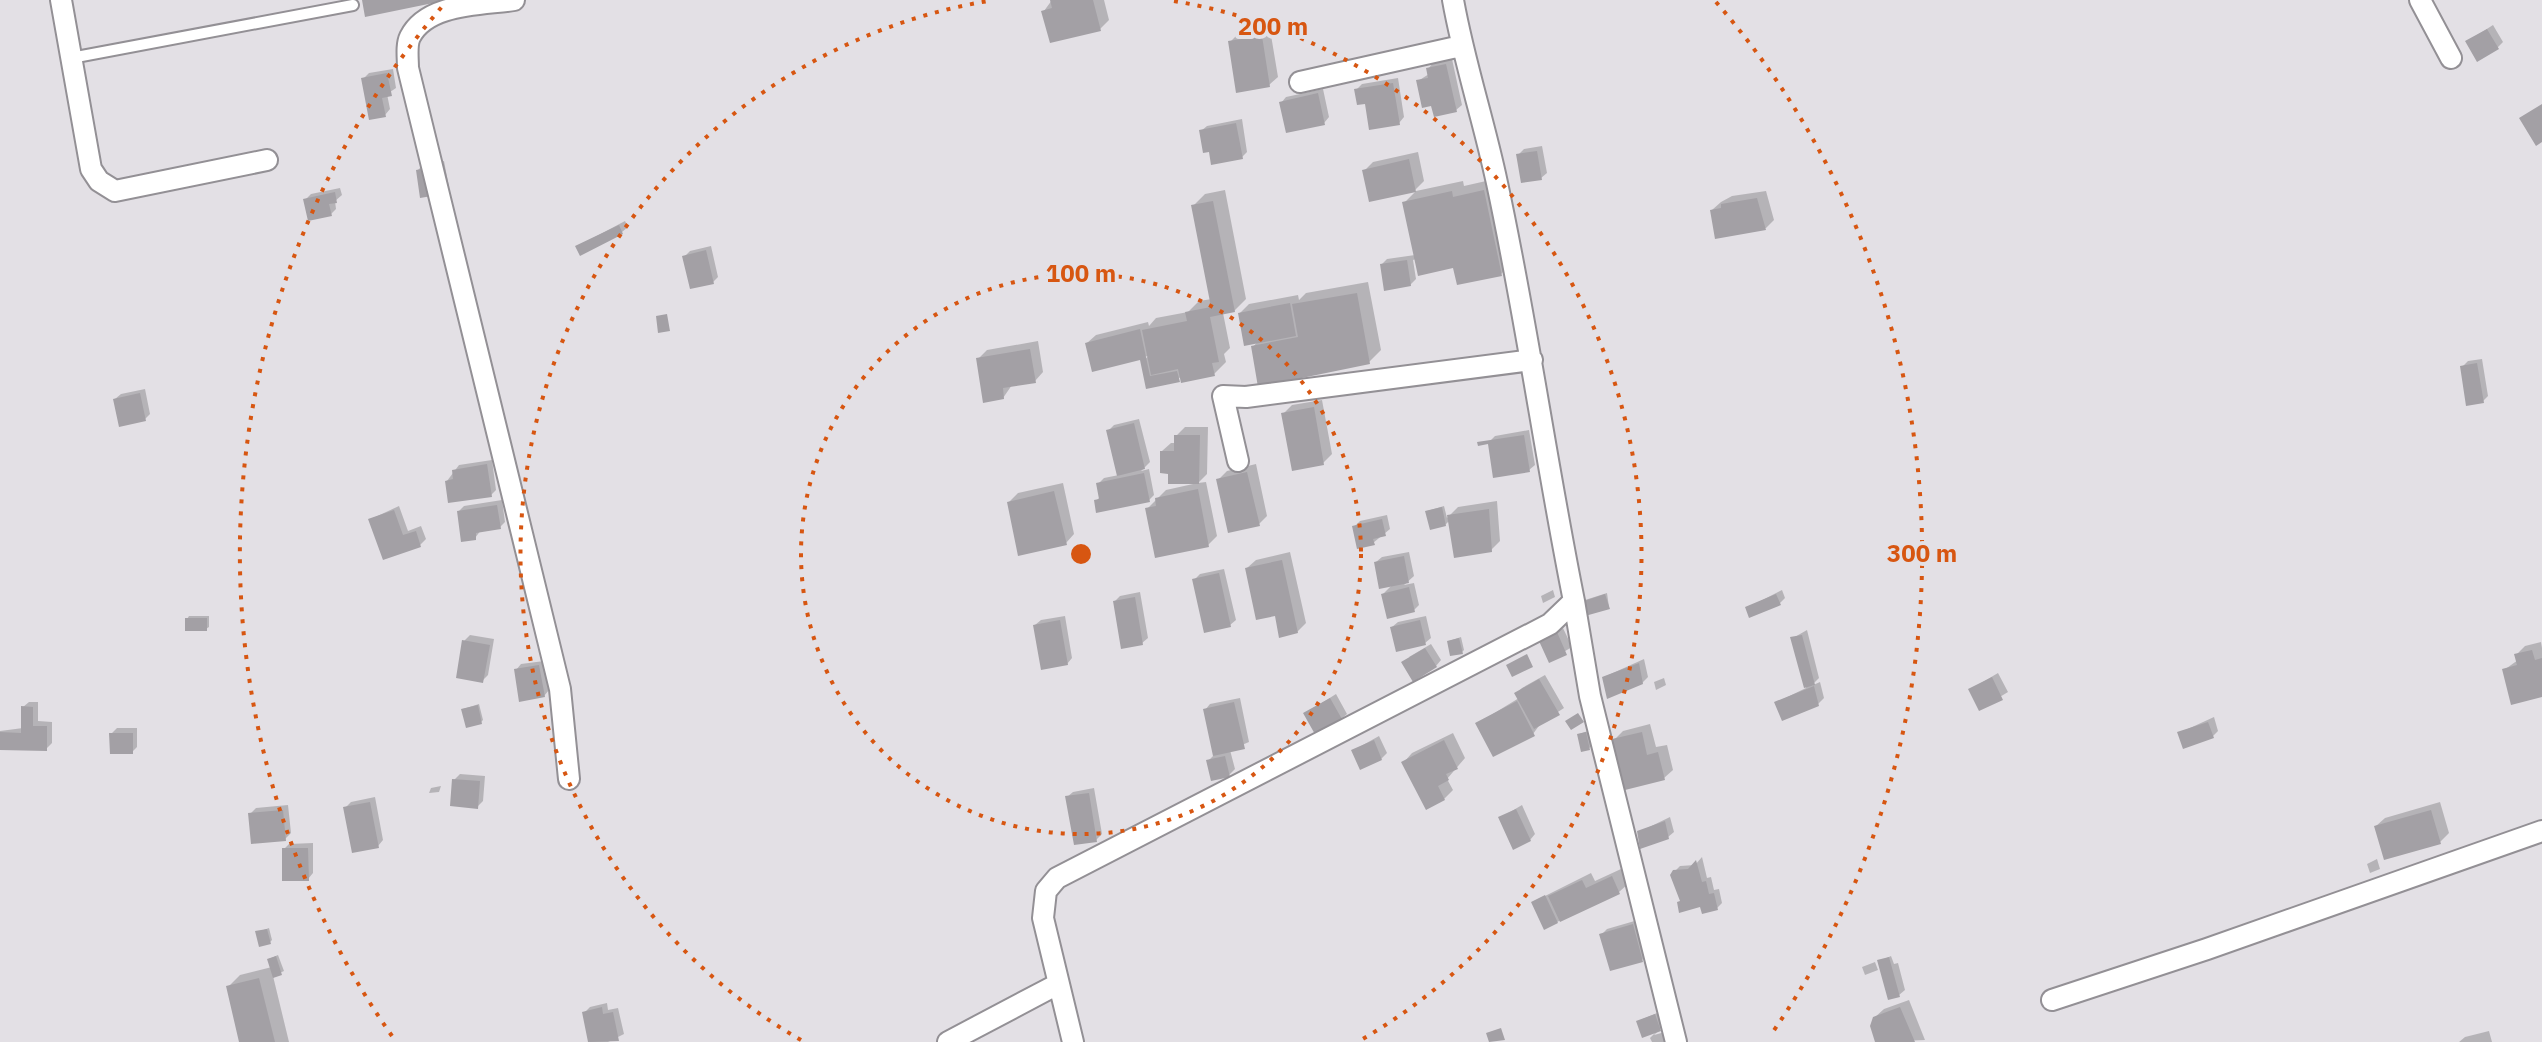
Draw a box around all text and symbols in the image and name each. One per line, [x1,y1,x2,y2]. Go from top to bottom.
text: 200 m [1238,10,1308,42]
text: 100 m [1046,257,1116,289]
text: 300 m [1887,537,1957,569]
centre of rings [1067,540,1095,568]

